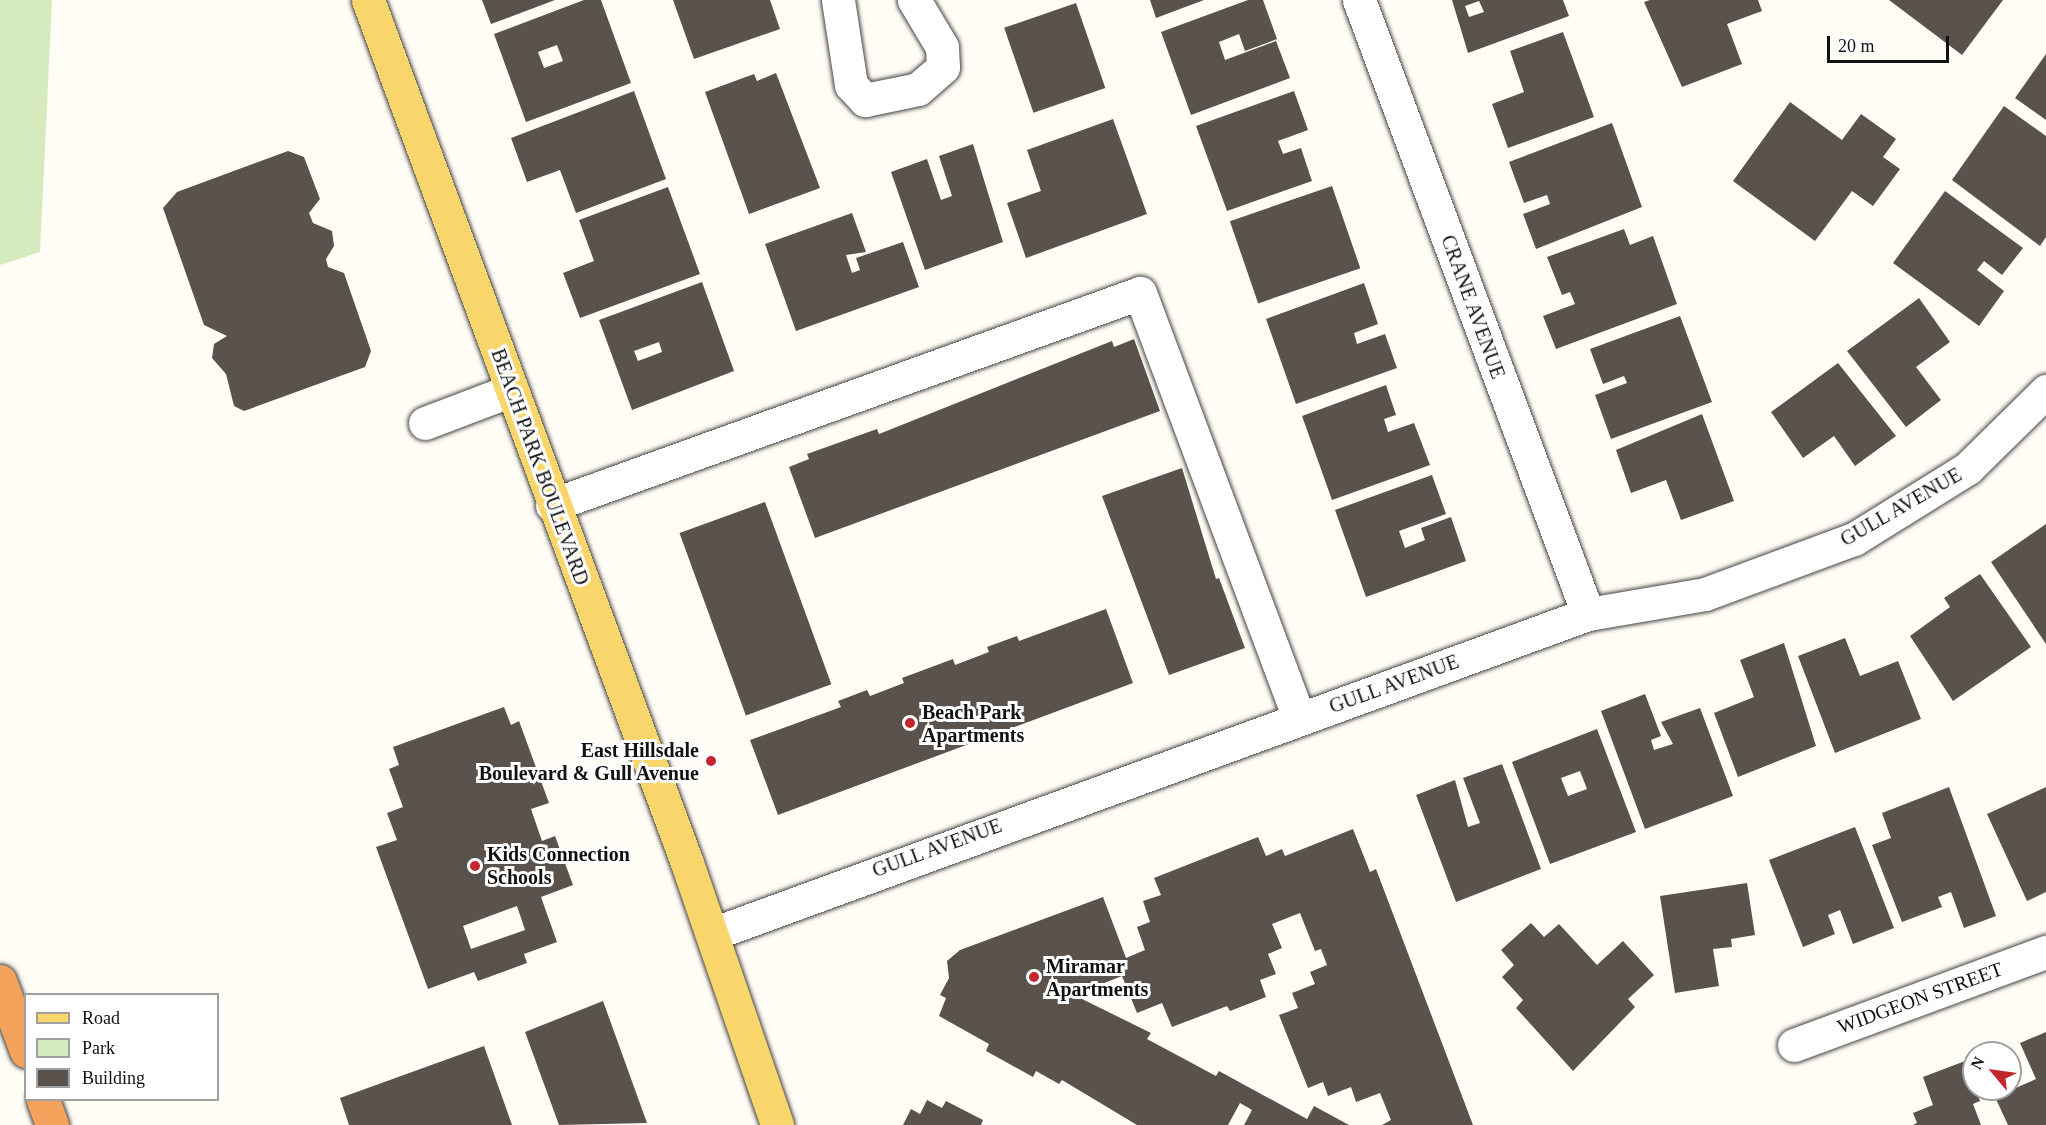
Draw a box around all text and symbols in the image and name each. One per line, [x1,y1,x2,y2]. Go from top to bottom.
scale bar [1830,24,1952,62]
text: 20 m [1838,36,1875,56]
street label: CRANE AVENUE [1436,231,1510,383]
street label: BEACH PARK BOULEVARD [486,345,594,589]
street label: GULL AVENUE [1835,462,1967,552]
street label: GULL AVENUE [1325,649,1463,719]
place label: Beach Park Apartments [922,700,1024,747]
marker: Beach Park Apartments [903,716,917,730]
place label: East Hillsdale Boulevard & Gull Avenue [478,738,699,785]
marker: East Hillsdale Boulevard & Gull Avenue [704,754,718,768]
street label: GULL AVENUE [868,813,1006,883]
place label: Kids Connection Schools [487,843,630,890]
marker: Kids Connection Schools [468,859,482,873]
place label: Miramar Apartments [1046,954,1148,1001]
street label: WIDGEON STREET [1834,957,2006,1039]
marker: Miramar Apartments [1027,970,1041,984]
legend [24,993,219,1101]
text: Road [82,1008,120,1028]
text: Park [82,1038,115,1058]
north arrow [1962,1041,2022,1101]
text: N [1967,1054,1988,1072]
text: Building [82,1068,145,1088]

